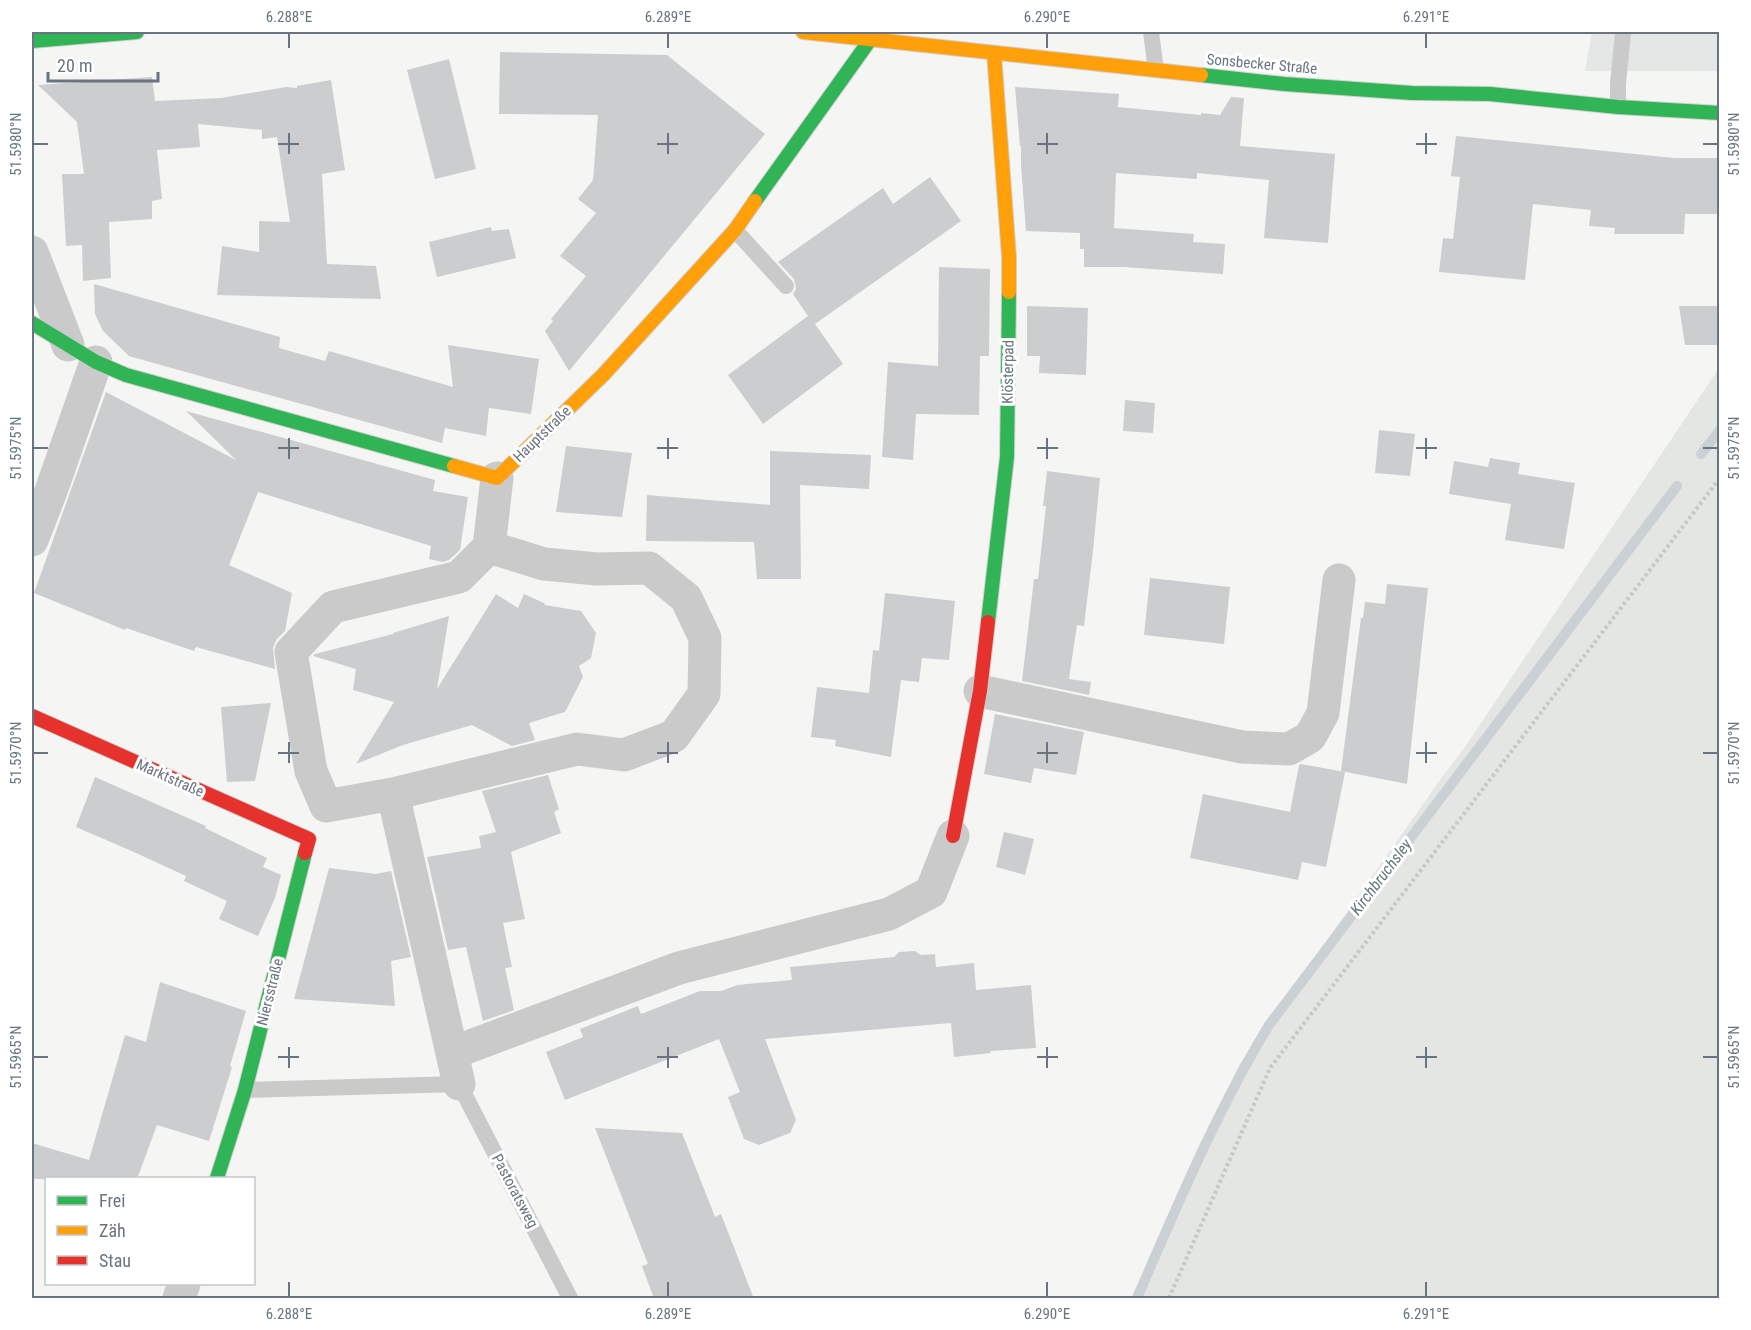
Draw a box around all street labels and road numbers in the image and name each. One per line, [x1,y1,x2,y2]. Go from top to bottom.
street label: Sonsbecker Straße [1206,50,1318,78]
street label: Klösterpad [998,340,1018,404]
street label: Hauptstraße [509,402,575,466]
street label: Marktstraße [134,755,206,801]
street label: Niersstraße [253,956,287,1028]
street label: Pastoratsweg [488,1151,542,1231]

